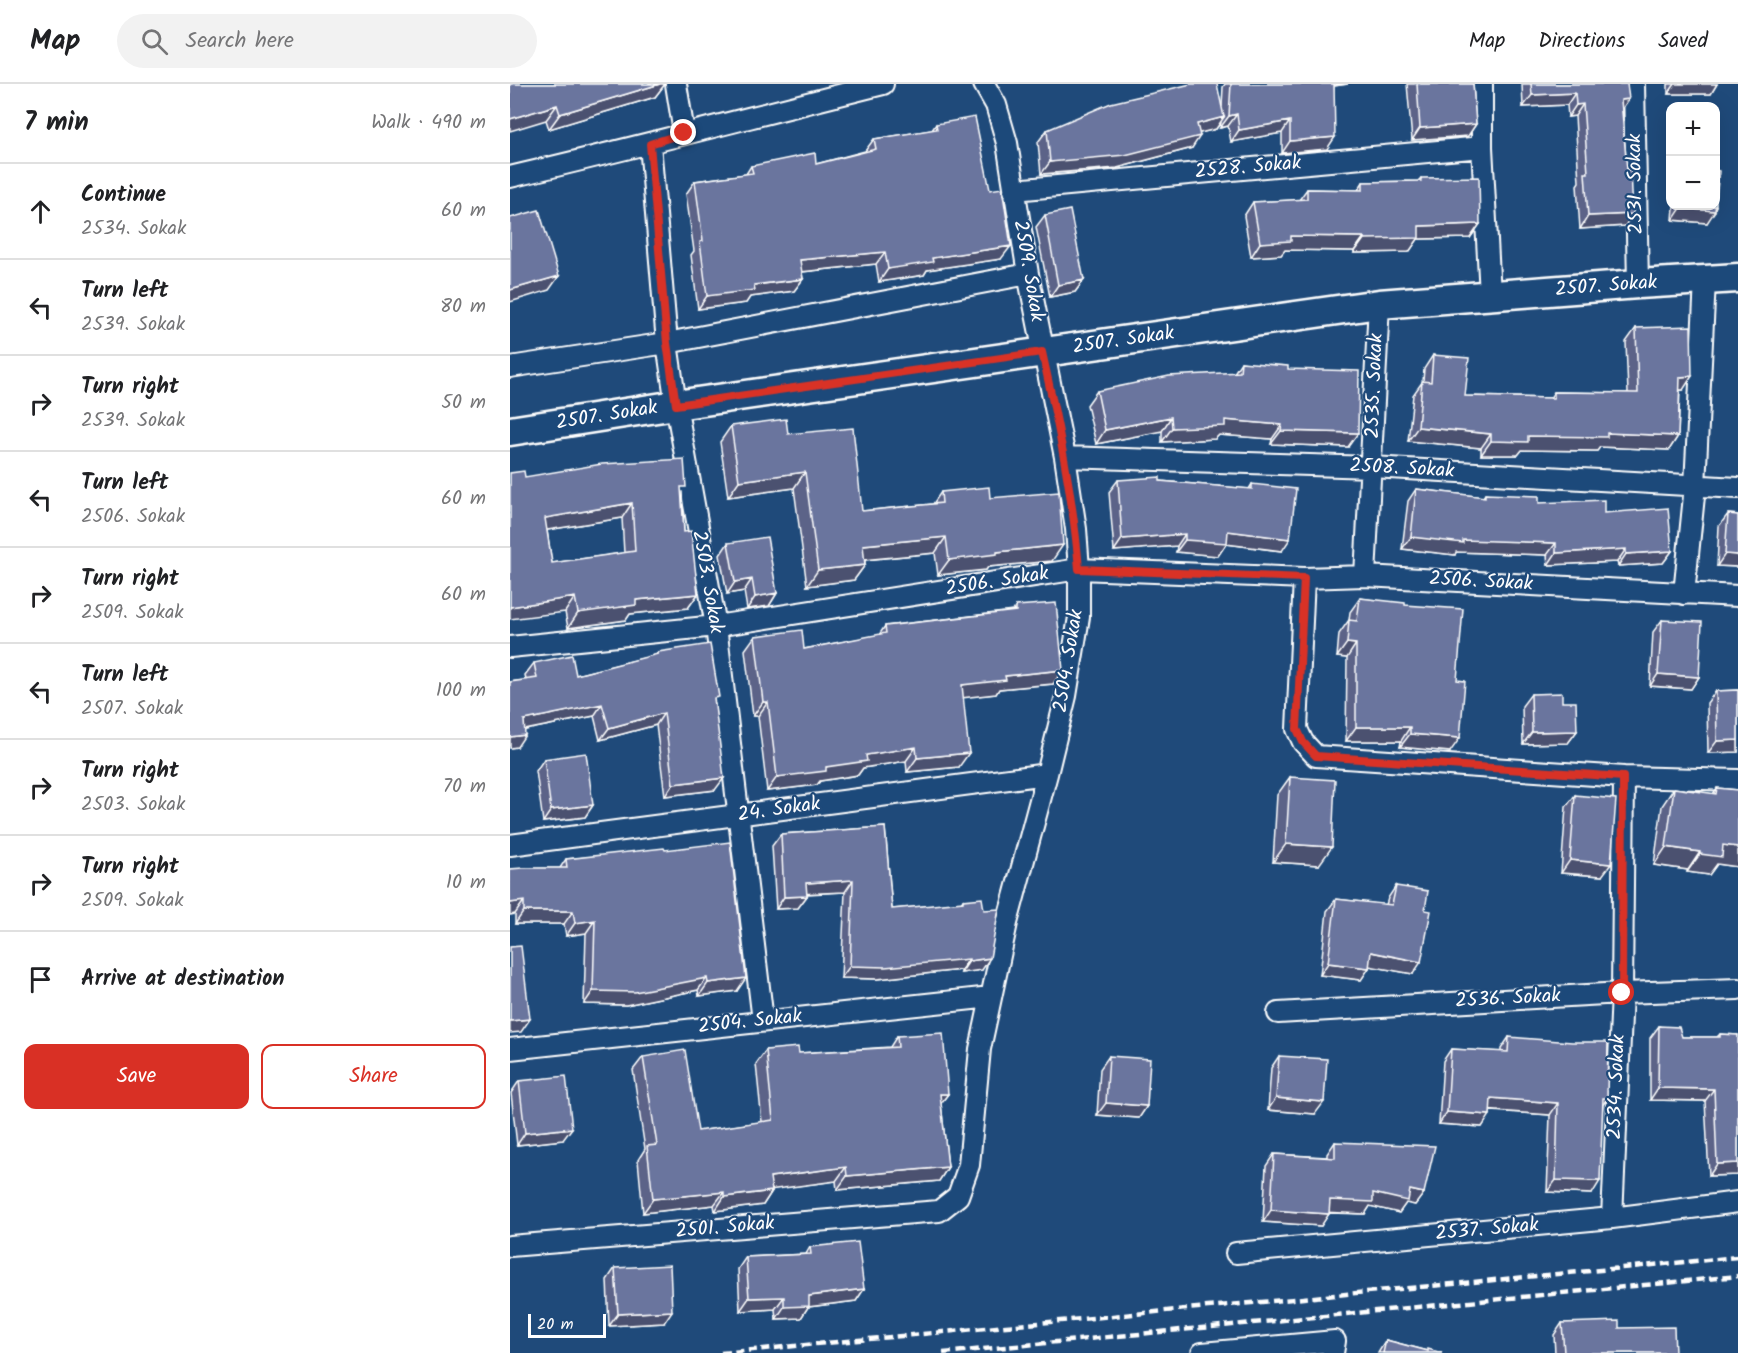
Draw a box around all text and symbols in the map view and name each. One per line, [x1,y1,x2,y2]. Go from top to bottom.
search box [117,14,537,68]
text: Map [30,19,81,64]
text: Search here [186,24,294,59]
icon: search [138,25,171,58]
text: Map [1469,25,1505,58]
text: Directions [1538,25,1625,58]
text: Saved [1658,25,1708,58]
text: 7 min [24,102,89,144]
map controls [1666,102,1720,210]
button: + [1666,102,1720,156]
text: Walk · 490 m [371,107,486,139]
route end [670,119,696,145]
street label: 2531. Sokak [1619,133,1653,235]
street label: 2528. Sokak [1194,147,1303,189]
button: − [1666,156,1720,210]
text: Continue [81,178,166,213]
icon: ahead [24,195,57,228]
text: 60 m [441,195,486,227]
text: 2534. Sokak [81,213,186,245]
street label: 2509. Sokak [1003,218,1053,325]
street label: 2507. Sokak [1554,267,1659,306]
text: Turn left [81,274,168,309]
icon: left [24,291,57,324]
text: 80 m [440,291,486,323]
text: 2539. Sokak [81,309,185,341]
street label: 2507. Sokak [1071,318,1177,364]
street label: 2535. Sokak [1357,332,1393,439]
text: Turn right [81,370,179,405]
icon: right [24,387,57,420]
text: 50 m [441,387,486,419]
street label: 2507. Sokak [554,392,660,440]
text: 2539. Sokak [81,405,185,437]
street label: 2508. Sokak [1349,450,1456,488]
text: Turn left [81,466,168,501]
icon: left [24,483,57,516]
text: 60 m [441,483,486,515]
text: 2506. Sokak [81,501,185,533]
street label: 2503. Sokak [682,528,732,637]
street label: 2506. Sokak [943,558,1052,606]
text: Turn right [81,562,179,597]
street label: 2506. Sokak [1428,563,1534,601]
icon: right [24,579,57,612]
text: 60 m [441,579,486,611]
text: 2509. Sokak [81,597,184,629]
street label: 2504. Sokak [1045,607,1093,715]
text: Turn left [81,658,168,693]
icon: left [24,675,57,708]
text: 100 m [436,675,486,707]
text: 2507. Sokak [81,693,183,725]
text: Turn right [81,754,179,789]
icon: right [24,771,57,804]
text: 70 m [443,771,486,803]
street label: 24. Sokak [736,788,823,832]
text: 2503. Sokak [81,789,185,821]
text: Turn right [81,850,179,885]
icon: right [24,867,57,900]
text: 10 m [446,867,486,899]
text: 2509. Sokak [81,885,184,917]
text: Arrive at destination [81,962,284,997]
icon: arrive [24,963,57,996]
route start [1608,979,1634,1005]
street label: 2536. Sokak [1454,980,1562,1018]
street label: 2504. Sokak [697,1001,804,1043]
street label: 2534. Sokak [1599,1033,1635,1140]
button: Save [24,1044,249,1109]
button: Share [261,1044,486,1109]
street label: 2501. Sokak [674,1208,776,1248]
street label: 2537. Sokak [1434,1209,1541,1250]
scale bar [528,1311,606,1338]
text: 20 m [537,1312,573,1337]

